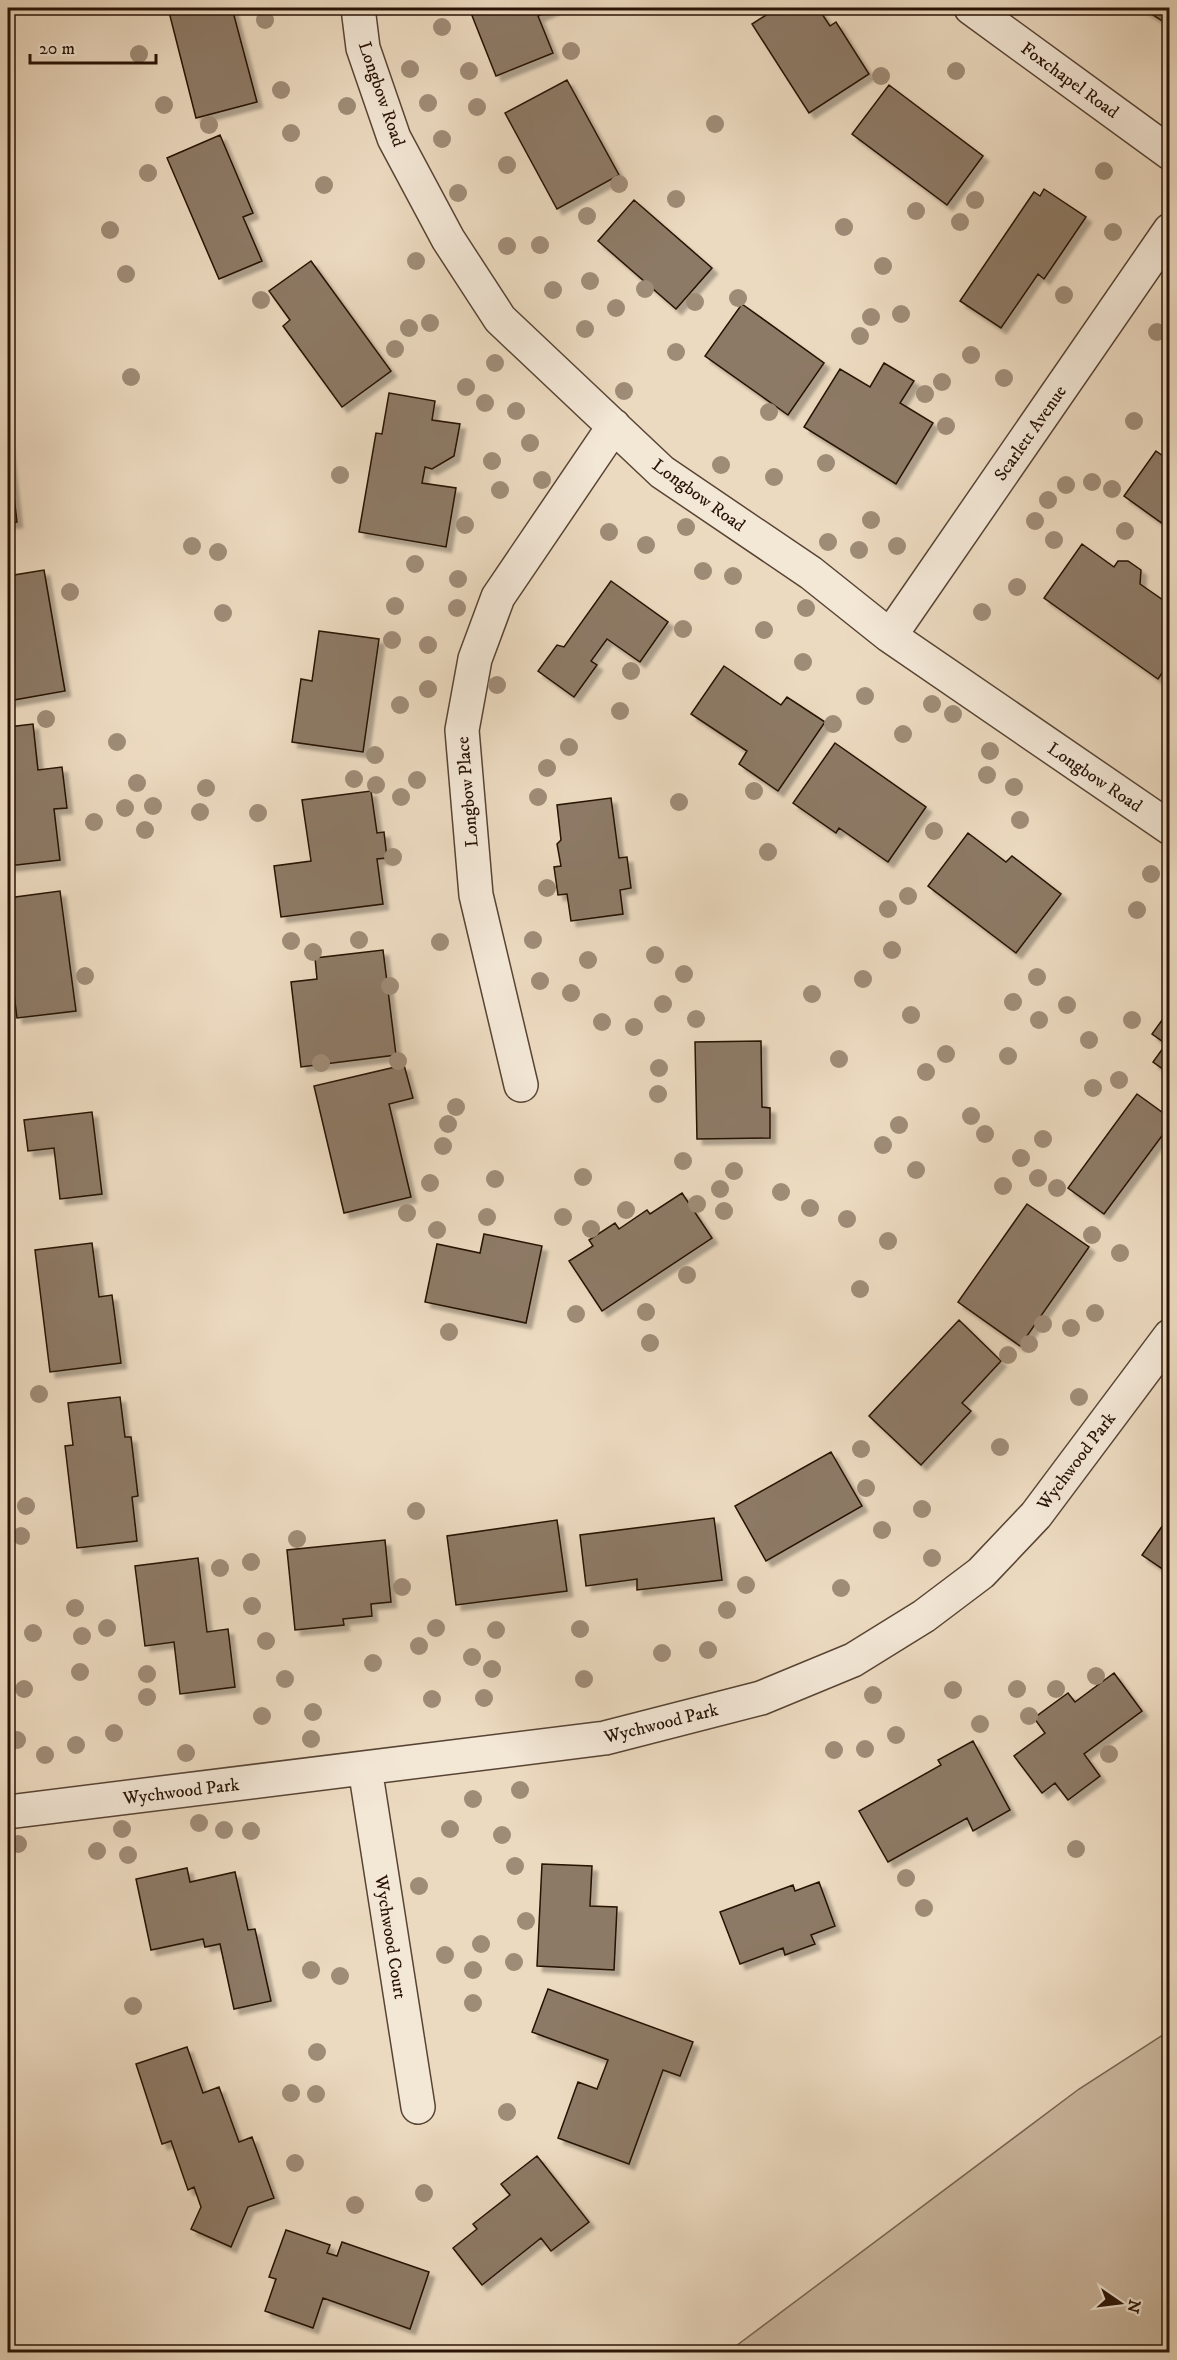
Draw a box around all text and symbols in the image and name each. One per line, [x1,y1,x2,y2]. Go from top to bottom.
scale bar [30,27,156,65]
text: 20 m [39,38,75,60]
street label: Foxchapel Road [1016,38,1123,124]
street label: Longbow Road [353,39,409,150]
street label: Scarlett Avenue [990,382,1072,486]
street label: Longbow Road [648,455,749,537]
street label: Longbow Place [452,736,484,848]
street label: Longbow Road [1043,738,1146,818]
street label: Wychwood Park [1032,1408,1121,1516]
street label: Wychwood Park [601,1699,721,1749]
street label: Wychwood Park [121,1774,241,1810]
street label: Wychwood Court [369,1873,411,2001]
north arrow [1090,2273,1150,2333]
text: N [1122,2298,1145,2315]

